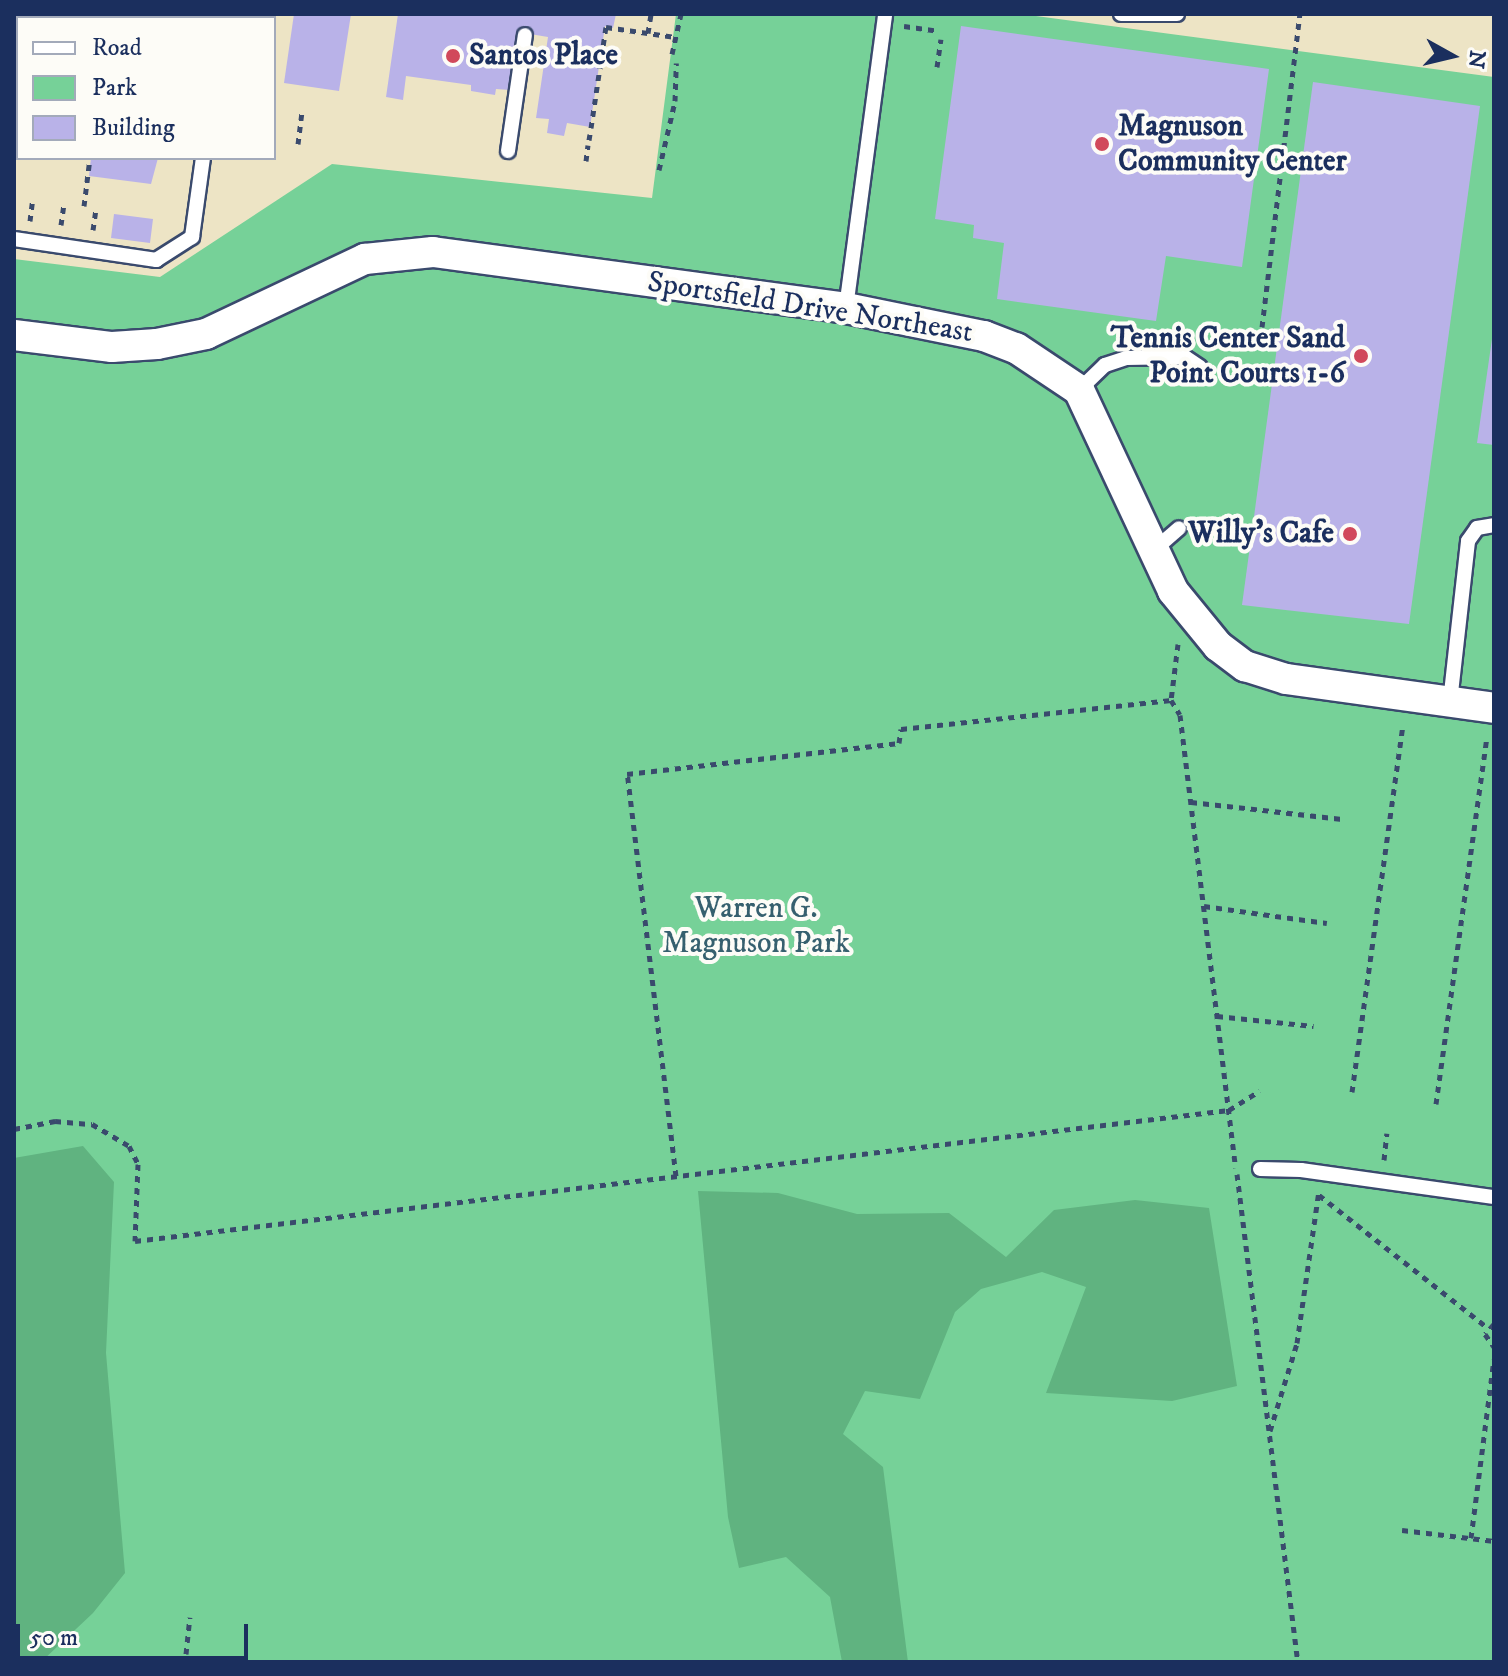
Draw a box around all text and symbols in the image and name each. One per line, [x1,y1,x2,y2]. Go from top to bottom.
legend [16,16,276,160]
north arrow [1412,16,1492,96]
text: Road [92,33,142,63]
place label: Santos Place [469,38,618,74]
marker: Santos Place [444,47,462,65]
text: N [1462,49,1491,70]
text: Park [92,73,137,103]
place label: Magnuson Community Center [1118,109,1347,180]
text: Building [92,113,175,143]
marker: Magnuson Community Center [1093,135,1111,153]
street label: Sportsfield Drive Northeast [645,265,975,351]
place label: Tennis Center Sand Point Courts 1-6 [1111,321,1345,392]
marker: Tennis Center Sand Point Courts 1-6 [1352,347,1370,365]
place label: Willy's Cafe [1188,516,1334,552]
marker: Willy's Cafe [1341,525,1359,543]
park label: Warren G. Magnuson Park [662,891,850,962]
scale bar [20,1608,252,1658]
text: 50 m [30,1623,78,1653]

